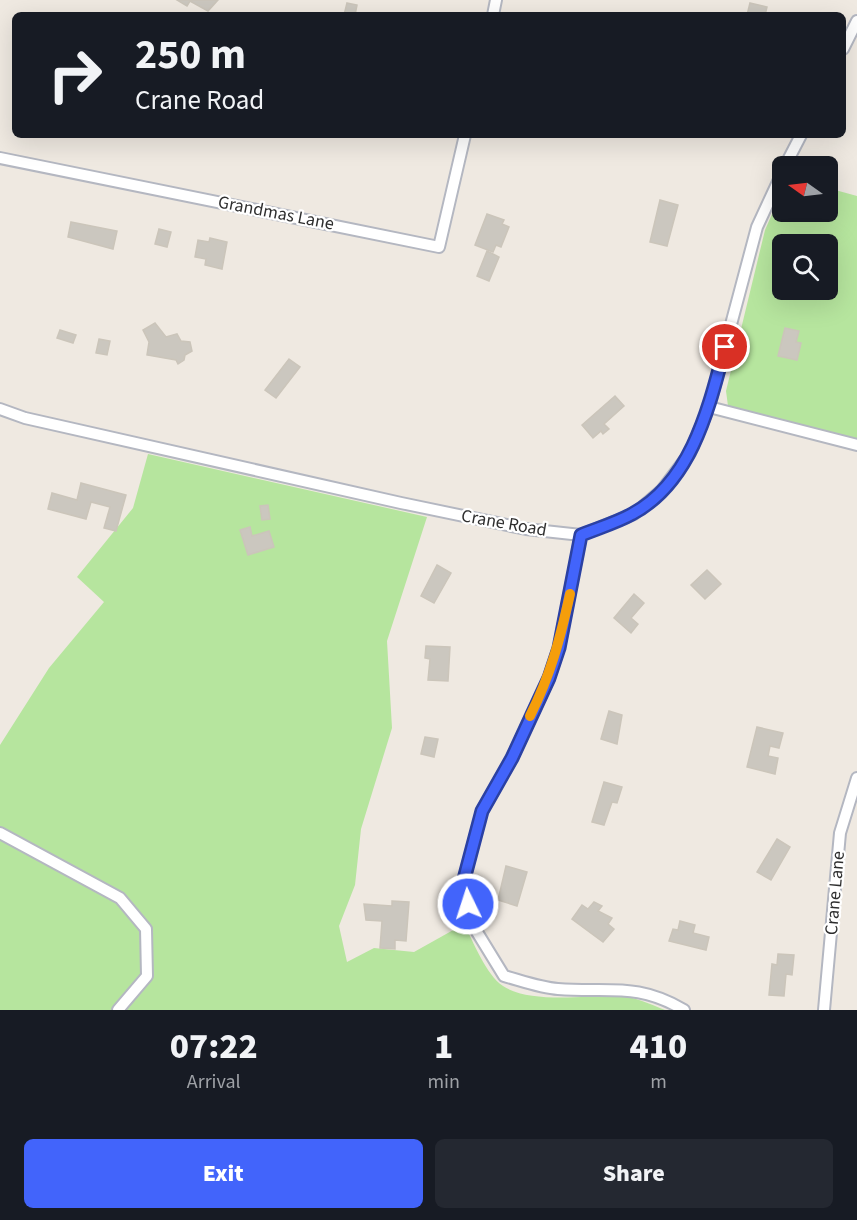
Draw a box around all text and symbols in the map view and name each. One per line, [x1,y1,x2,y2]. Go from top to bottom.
text: 250 m [135,25,246,85]
icon: right [36,36,114,114]
text: Crane Road [135,81,264,120]
north arrow [772,156,838,222]
map controls [772,156,838,300]
street label: Grandmas Lane [216,190,336,236]
button: search [772,234,838,300]
pin [699,321,750,372]
icon: arrive [708,330,741,363]
street label: Crane Road [459,503,549,543]
street label: Crane Lane [819,850,851,936]
position arrow [436,872,500,936]
text: 07:22 [170,1021,258,1072]
text: 1 [434,1021,453,1072]
text: 410 [630,1021,687,1072]
text: Arrival [187,1068,241,1096]
text: min [427,1068,460,1096]
text: m [650,1068,667,1096]
button: Exit [24,1139,423,1208]
button: Share [435,1139,833,1208]

